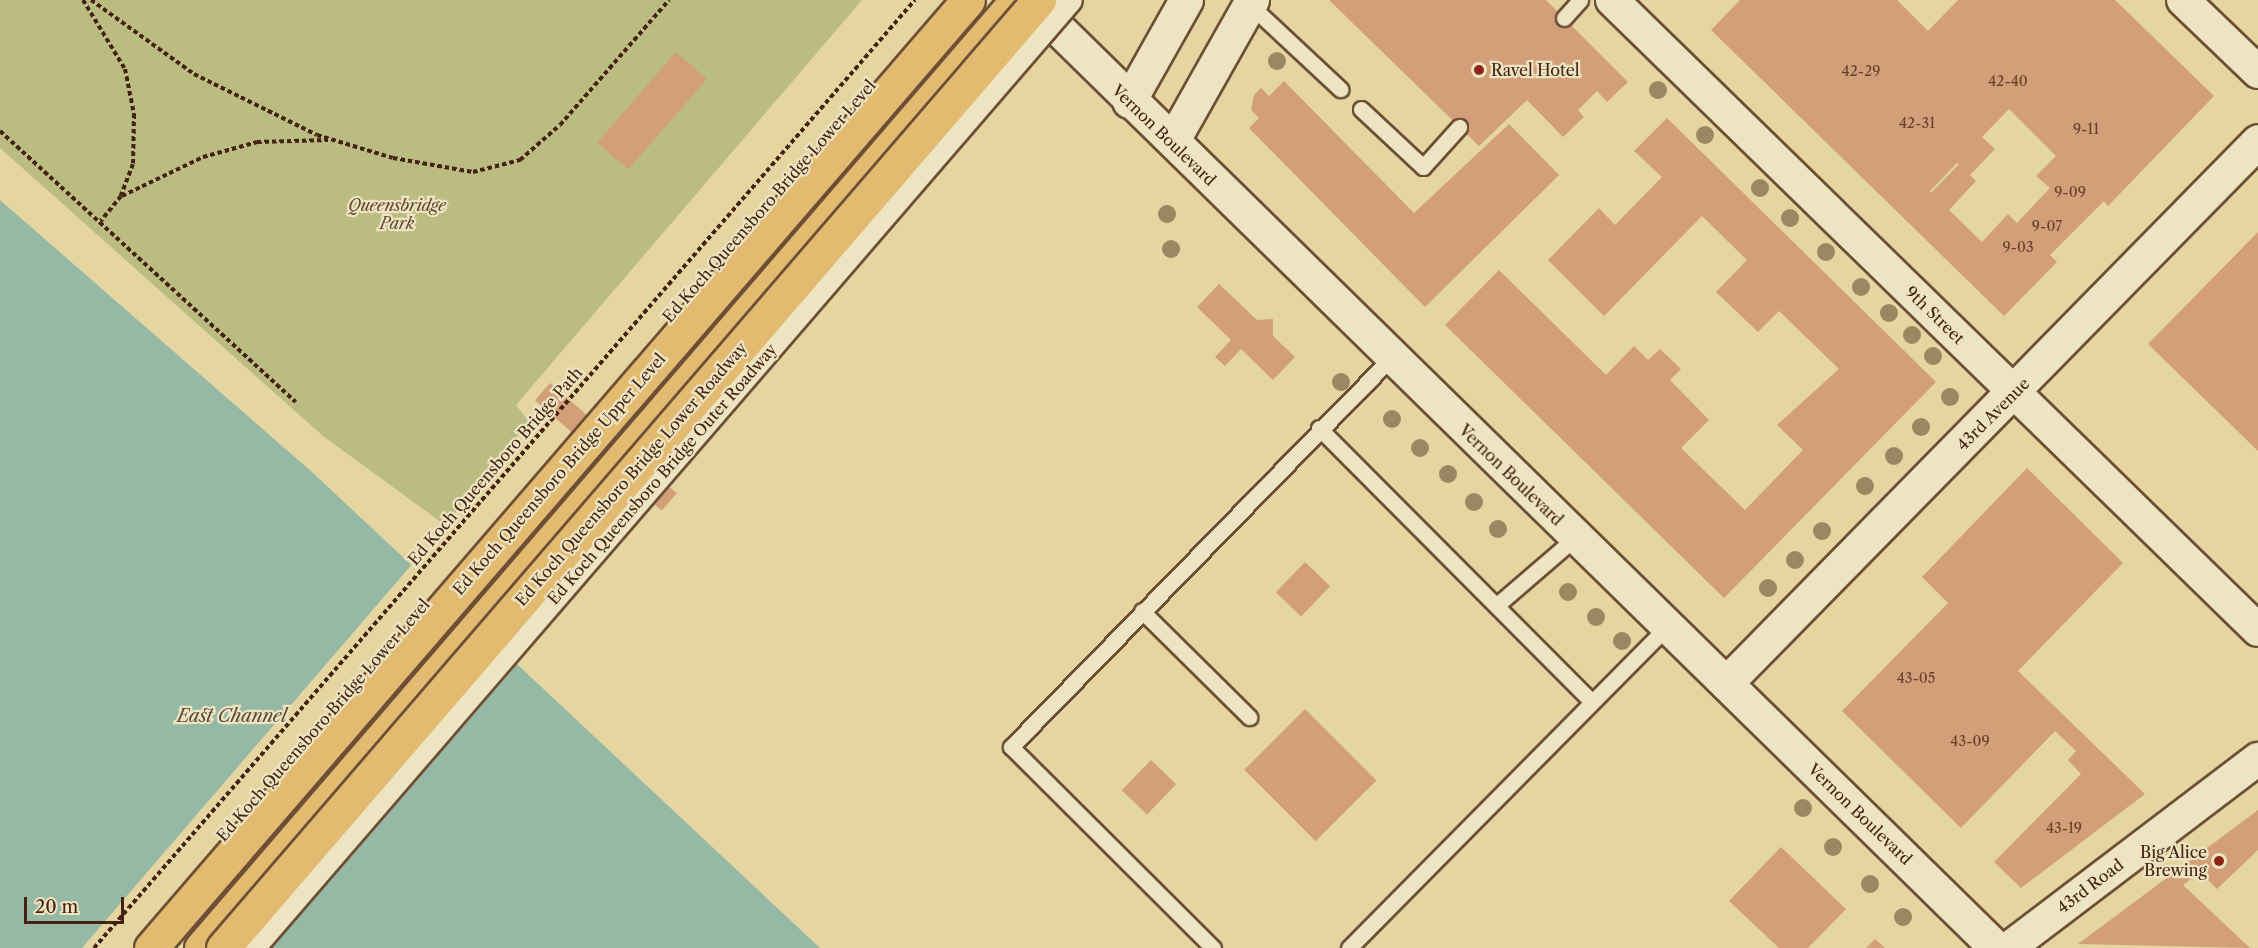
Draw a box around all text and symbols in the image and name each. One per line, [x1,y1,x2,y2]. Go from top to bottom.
place label: Ravel Hotel [1491,60,1579,80]
marker: Ravel Hotel [1472,63,1486,77]
house number: 42-29 [1842,63,1880,79]
house number: 42-40 [1988,73,2028,89]
street label: Ed Koch Queensboro Bridge Lower Level [658,76,880,326]
street label: Vernon Boulevard [1108,80,1220,190]
house number: 42-31 [1899,115,1935,131]
house number: 9-11 [2073,121,2099,137]
house number: 9-09 [2054,184,2086,200]
park label: Queensbridge Park [348,195,446,233]
house number: 9-07 [2032,218,2062,234]
house number: 9-03 [2002,239,2034,255]
street label: 9th Street [1901,282,1969,348]
street label: Ed Koch Queensboro Bridge Lower Roadway [511,338,751,610]
street label: Ed Koch Queensboro Bridge Outer Roadway [543,340,781,608]
street label: Ed Koch Queensboro Bridge Upper Level [449,349,669,599]
street label: Ed Koch Queensboro Bridge Path [404,363,586,569]
street label: 43rd Avenue [1952,373,2034,455]
street label: Vernon Boulevard [1455,420,1567,530]
street label: Ed Koch Queensboro Bridge Lower Level [212,595,434,845]
house number: 43-05 [1897,670,1935,686]
water label: East Channel [177,705,287,727]
house number: 43-09 [1950,733,1990,749]
street label: Vernon Boulevard [1804,759,1916,869]
house number: 43-19 [2046,820,2082,836]
place label: Big Alice Brewing [2139,842,2207,880]
marker: Big Alice Brewing [2212,854,2226,868]
street label: 43rd Road [2053,855,2127,917]
scale bar [27,885,128,923]
text: 20 m [35,896,78,918]

